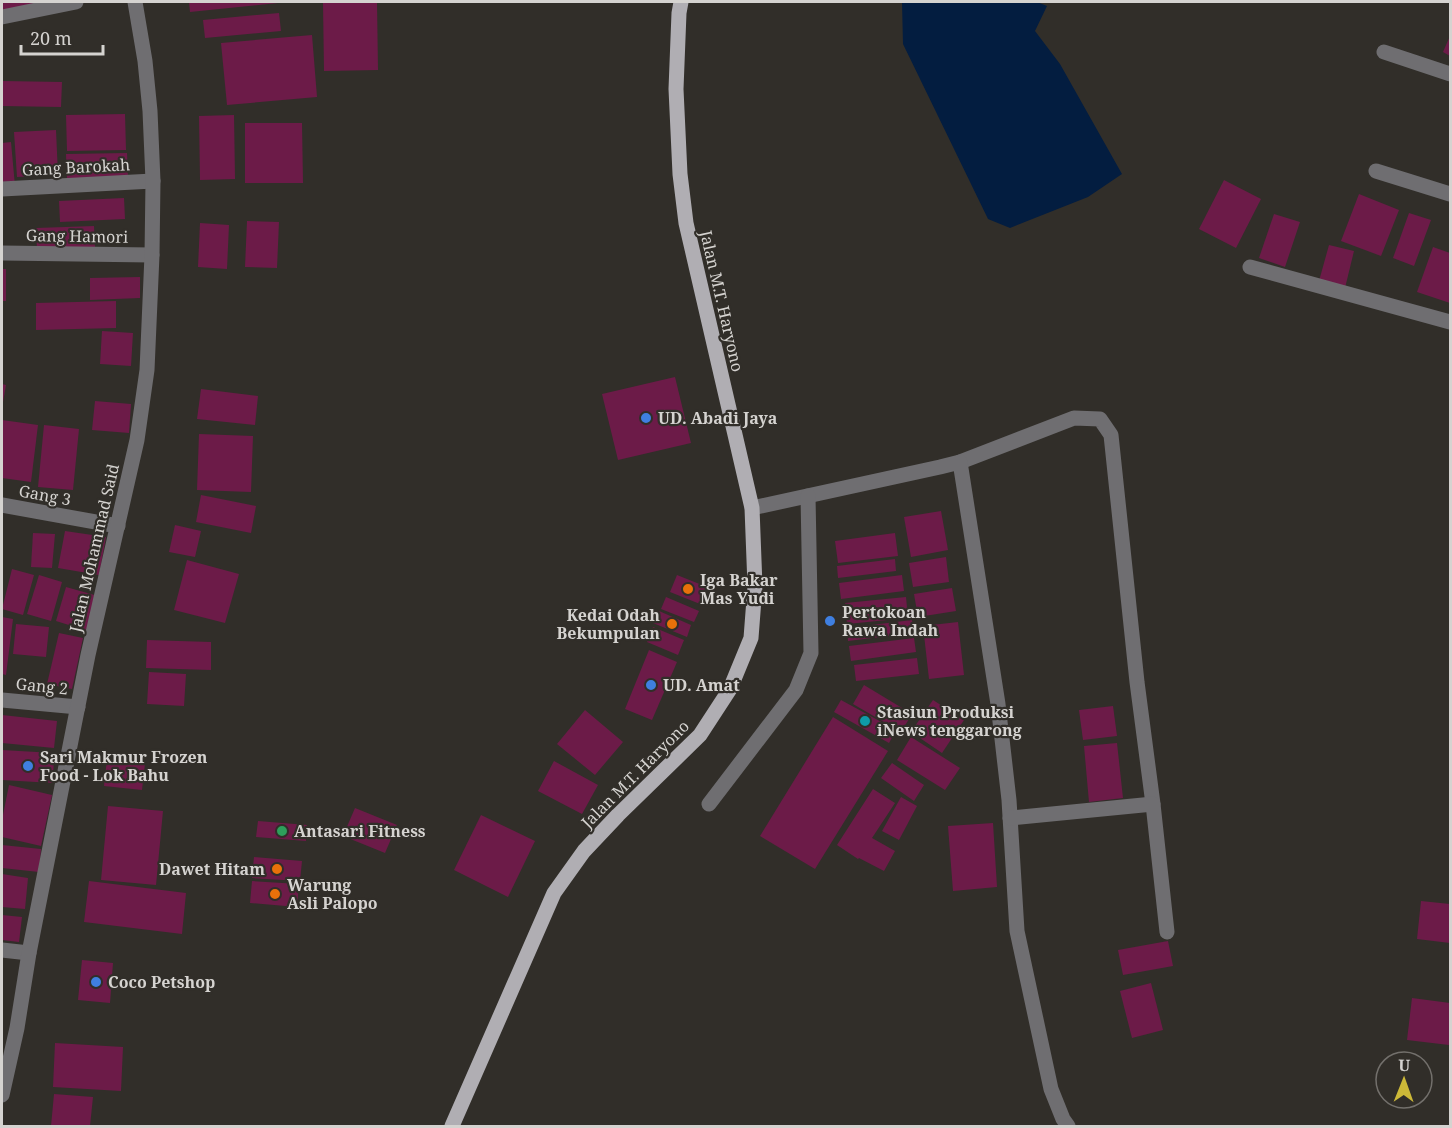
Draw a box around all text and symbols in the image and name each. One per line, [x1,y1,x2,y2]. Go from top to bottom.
scale bar [21,18,104,56]
text: 20 m [30,26,72,50]
street label: Gang Barokah [21,153,131,181]
street label: Gang Hamori [26,224,128,248]
street label: Jalan M.T. Haryono [695,227,749,374]
place label: UD. Abadi Jaya [658,407,778,429]
marker: UD. Abadi Jaya [639,411,653,425]
street label: Jalan Mohammad Said [64,461,124,635]
street label: Gang 3 [17,480,73,510]
place label: Iga Bakar Mas Yudi [700,569,778,609]
marker: Iga Bakar Mas Yudi [681,582,695,596]
place label: Pertokoan Rawa Indah [842,601,939,641]
place label: Kedai Odah Bekumpulan [557,604,660,644]
marker: Pertokoan Rawa Indah [823,614,837,628]
marker: Kedai Odah Bekumpulan [665,617,679,631]
street label: Gang 2 [15,672,69,700]
place label: UD. Amat [663,674,740,696]
marker: UD. Amat [644,678,658,692]
place label: Stasiun Produksi iNews tenggarong [877,701,1022,741]
marker: Stasiun Produksi iNews tenggarong [858,714,872,728]
street label: Jalan M.T. Haryono [575,715,694,834]
place label: Sari Makmur Frozen Food - Lok Bahu [40,746,208,786]
marker: Sari Makmur Frozen Food - Lok Bahu [21,759,35,773]
place label: Antasari Fitness [294,820,426,842]
marker: Antasari Fitness [275,824,289,838]
place label: Dawet Hitam [159,858,265,880]
marker: Dawet Hitam [270,862,284,876]
place label: Warung Asli Palopo [287,874,378,914]
marker: Warung Asli Palopo [268,887,282,901]
place label: Coco Petshop [108,971,215,993]
marker: Coco Petshop [89,975,103,989]
north arrow [1374,1050,1434,1110]
text: U [1398,1054,1410,1076]

